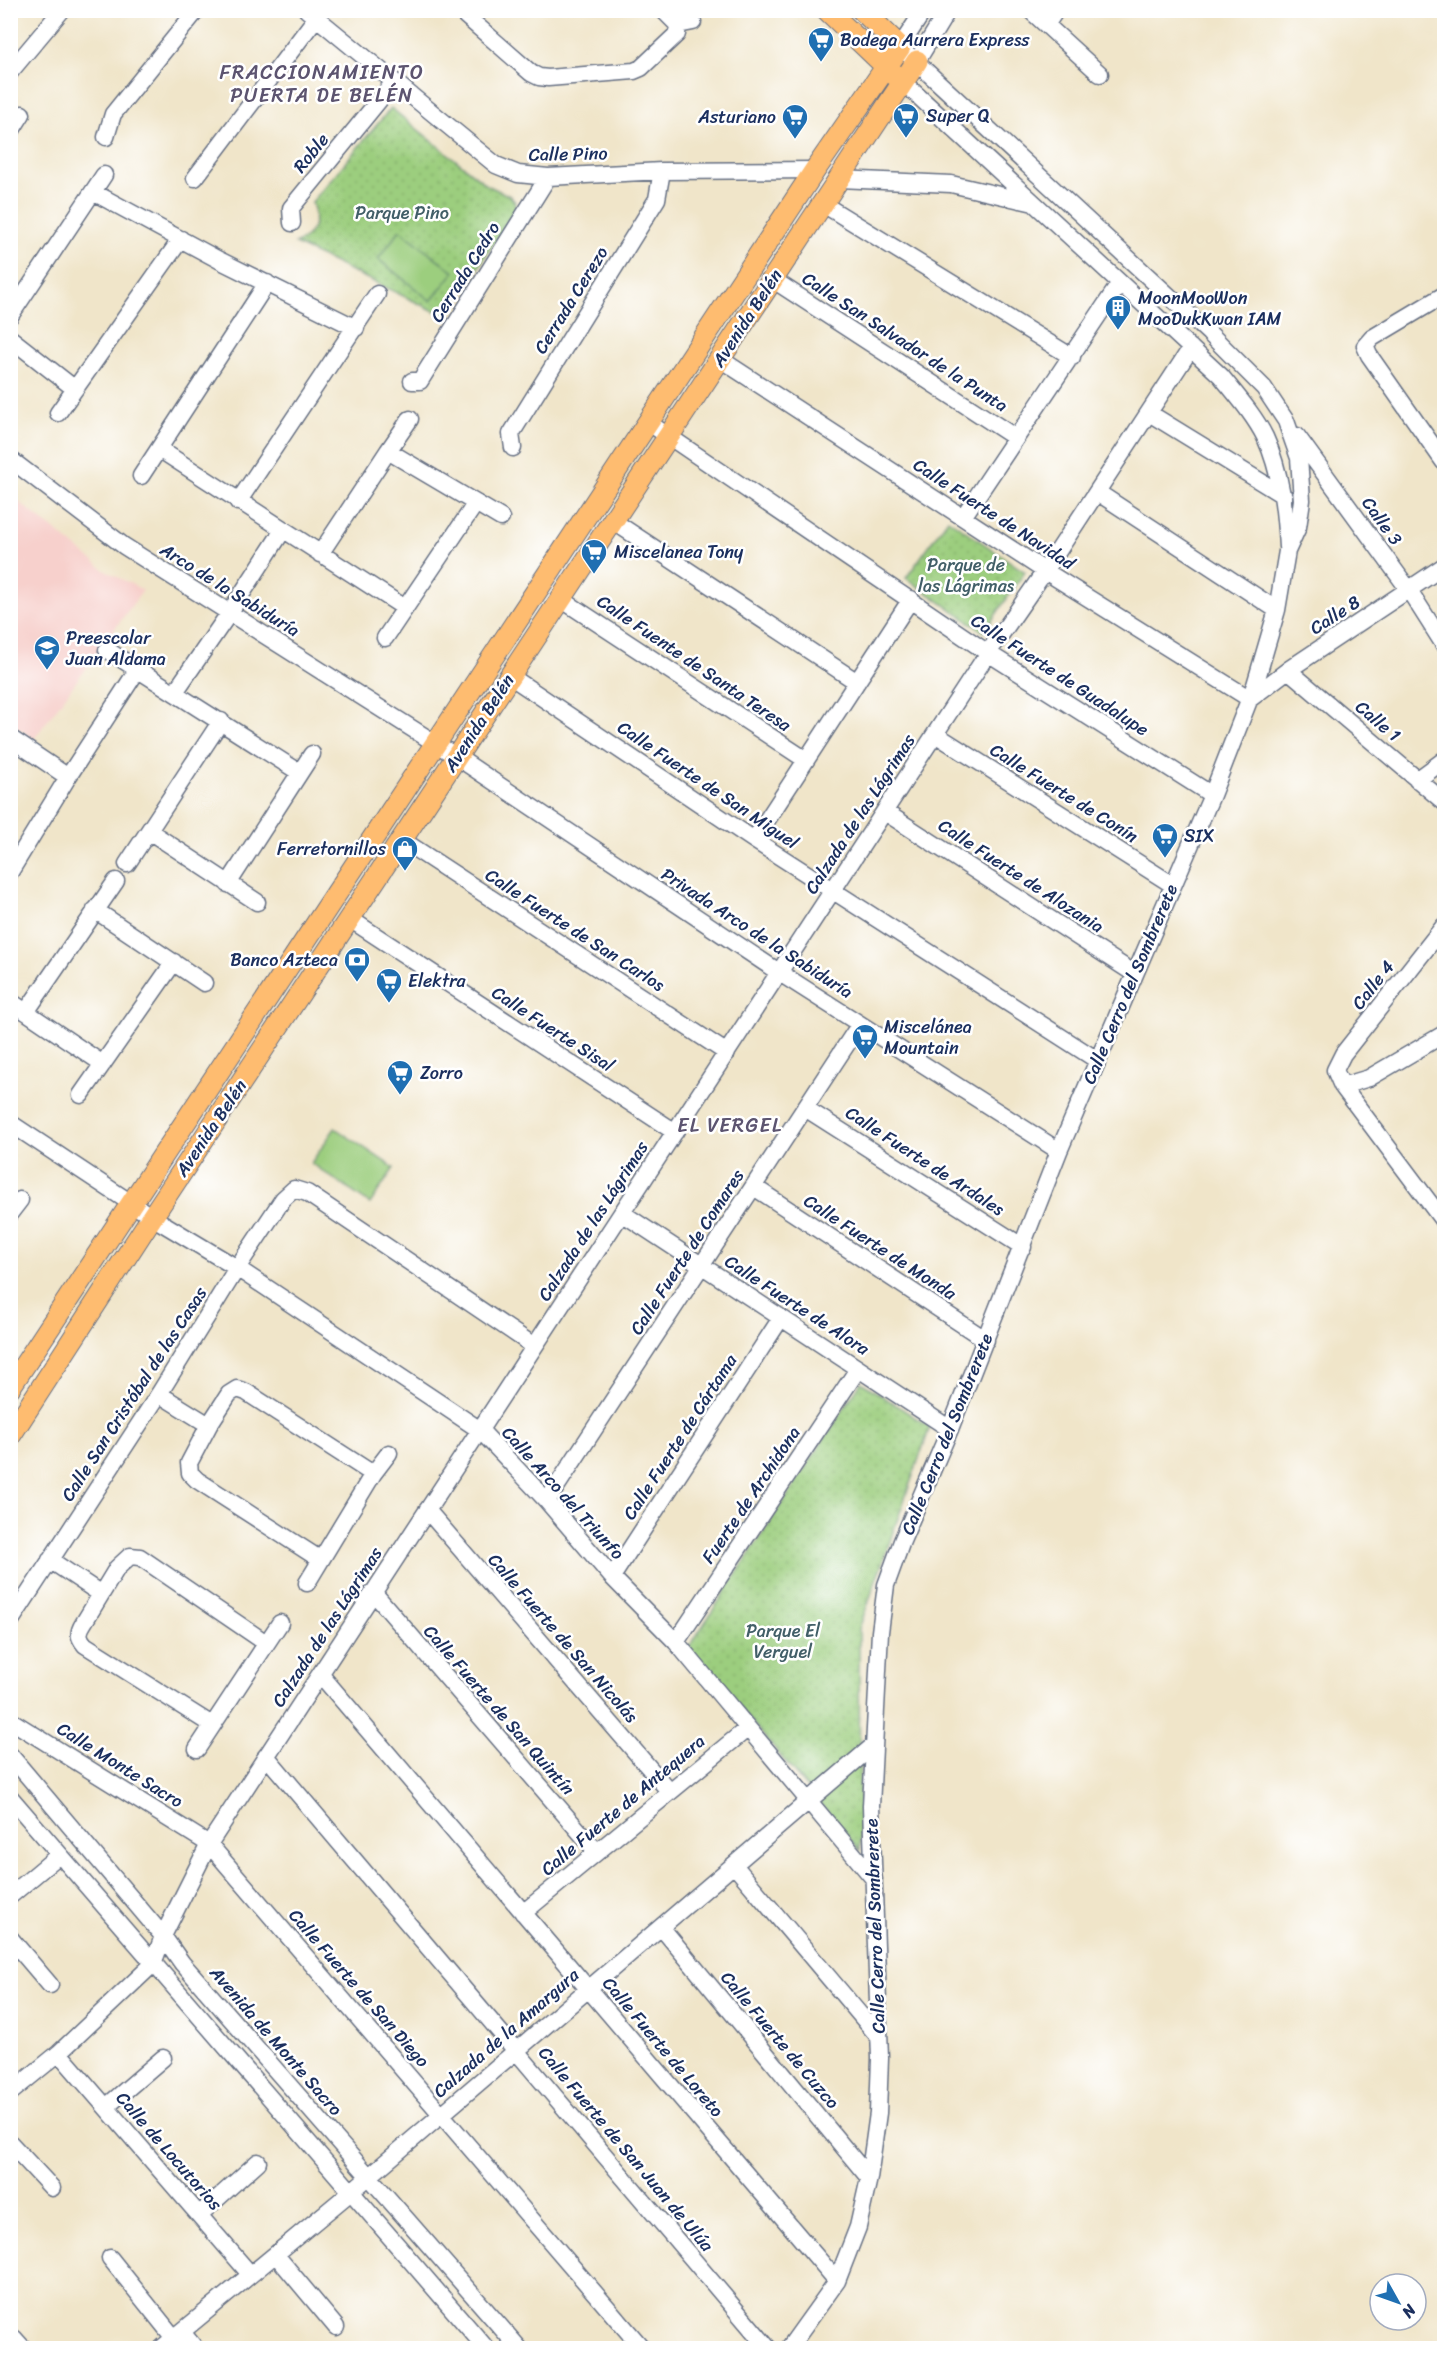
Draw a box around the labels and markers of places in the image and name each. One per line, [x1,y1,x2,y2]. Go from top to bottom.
place label: Bodega Aurrera Express [840,24,1030,56]
supermarket icon: Bodega Aurrera Express [806,25,836,63]
place label: Super Q [926,100,990,132]
place label: Asturiano [697,101,776,133]
supermarket icon: Super Q [891,101,921,139]
supermarket icon: Asturiano [780,102,810,140]
place label: MoonMooWon MooDukKwan IAM [1138,282,1282,335]
building icon: MoonMooWon MooDukKwan IAM [1103,293,1133,331]
place label: Miscelanea Tony [614,536,744,568]
supermarket icon: Miscelanea Tony [579,537,609,575]
place label: Preescolar Juan Aldama [65,622,166,675]
school or university icon: Preescolar Juan Aldama [32,633,62,671]
place label: SIX [1184,820,1214,852]
supermarket icon: SIX [1150,821,1180,859]
place label: Ferretornillos [277,833,387,865]
shop icon: Ferretornillos [390,834,420,872]
place label: Banco Azteca [230,944,338,976]
bank icon: Banco Azteca [342,945,372,983]
place label: Elektra [408,965,467,997]
supermarket icon: Elektra [374,966,404,1004]
place label: Miscelánea Mountain [884,1011,972,1064]
supermarket icon: Miscelánea Mountain [850,1022,880,1060]
place label: Zorro [420,1057,463,1089]
supermarket icon: Zorro [385,1058,415,1096]

